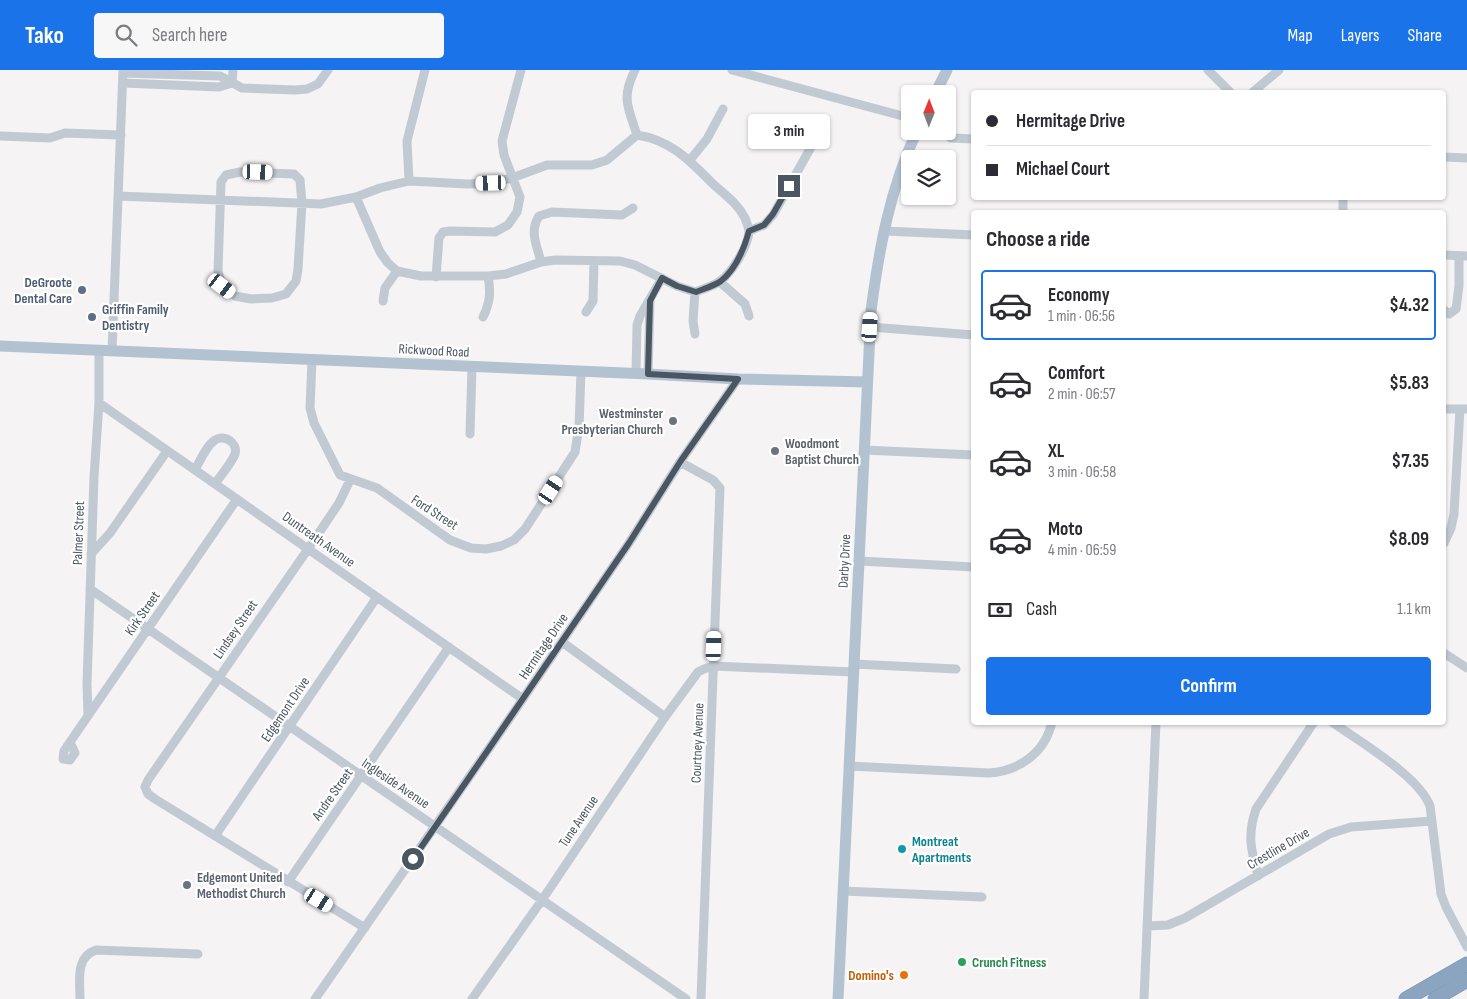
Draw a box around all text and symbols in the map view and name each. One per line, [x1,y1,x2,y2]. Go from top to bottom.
search box [94,13,444,58]
text: Tako [25,21,64,50]
icon: search [112,21,140,49]
text: Search here [152,24,228,47]
text: Map [1288,25,1313,46]
text: Layers [1341,25,1380,46]
text: Share [1408,25,1442,46]
north arrow [901,85,956,140]
map controls [901,85,956,205]
text: Hermitage Drive [1016,110,1125,133]
callout: 3 min [748,114,830,148]
text: 3 min [774,122,804,141]
button: layers [901,150,956,205]
text: Michael Court [1016,158,1110,181]
car [242,164,273,180]
car [475,175,506,191]
route end [778,175,800,197]
text: Choose a ride [986,226,1090,253]
car [205,271,238,301]
place label: DeGroote Dental Care [14,274,72,307]
icon: car [988,283,1033,328]
marker: DeGroote Dental Care [76,284,88,296]
text: Economy [1048,284,1110,307]
text: $4.32 [1389,294,1429,317]
place label: Griffin Family Dentistry [102,301,169,334]
text: 1 min · 06:56 [1048,307,1115,326]
marker: Griffin Family Dentistry [86,311,98,323]
car [861,312,878,342]
street label: Rickwood Road [398,340,470,361]
icon: car [988,361,1033,406]
text: Comfort [1048,362,1105,385]
text: $5.83 [1389,372,1429,395]
text: 2 min · 06:57 [1048,385,1115,404]
place label: Westminster Presbyterian Church [562,405,664,438]
marker: Westminster Presbyterian Church [667,415,679,427]
place label: Woodmont Baptist Church [785,435,859,468]
icon: car [988,439,1033,484]
text: XL [1048,440,1064,463]
marker: Woodmont Baptist Church [769,445,781,457]
text: $7.35 [1392,450,1429,473]
text: 3 min · 06:58 [1048,463,1116,482]
car [536,473,565,507]
street label: Ford Street [408,491,461,534]
street label: Palmer Street [69,501,88,565]
street label: Duntreath Avenue [279,508,358,571]
icon: car [988,517,1033,562]
text: Moto [1048,518,1083,541]
text: $8.09 [1388,528,1429,551]
street label: Darby Drive [835,534,854,588]
text: 4 min · 06:59 [1048,541,1116,560]
street label: Kirk Street [121,588,164,639]
icon: cash [986,596,1014,624]
street label: Lindsey Street [210,597,261,662]
text: Cash [1026,598,1057,621]
text: 1.1 km [1397,600,1431,619]
street label: Hermitage Drive [515,610,572,682]
car [705,631,722,661]
button: Confirm [986,657,1431,715]
street label: Edgemont Drive [258,674,313,745]
street label: Courtney Avenue [688,703,707,783]
street label: Ingleside Avenue [359,755,433,812]
street label: Andre Street [308,765,356,824]
street label: Tune Avenue [555,792,602,850]
street label: Crestline Drive [1244,824,1312,873]
place label: Montreat Apartments [911,833,971,866]
marker: Montreat Apartments [896,843,908,855]
route start [402,848,424,870]
place label: Edgemont United Methodist Church [197,869,286,902]
marker: Edgemont United Methodist Church [181,879,193,891]
car [302,886,335,914]
place label: Crunch Fitness [972,954,1046,971]
marker: Crunch Fitness [956,956,968,968]
place label: Domino's [848,967,894,984]
marker: Domino's [898,969,910,981]

